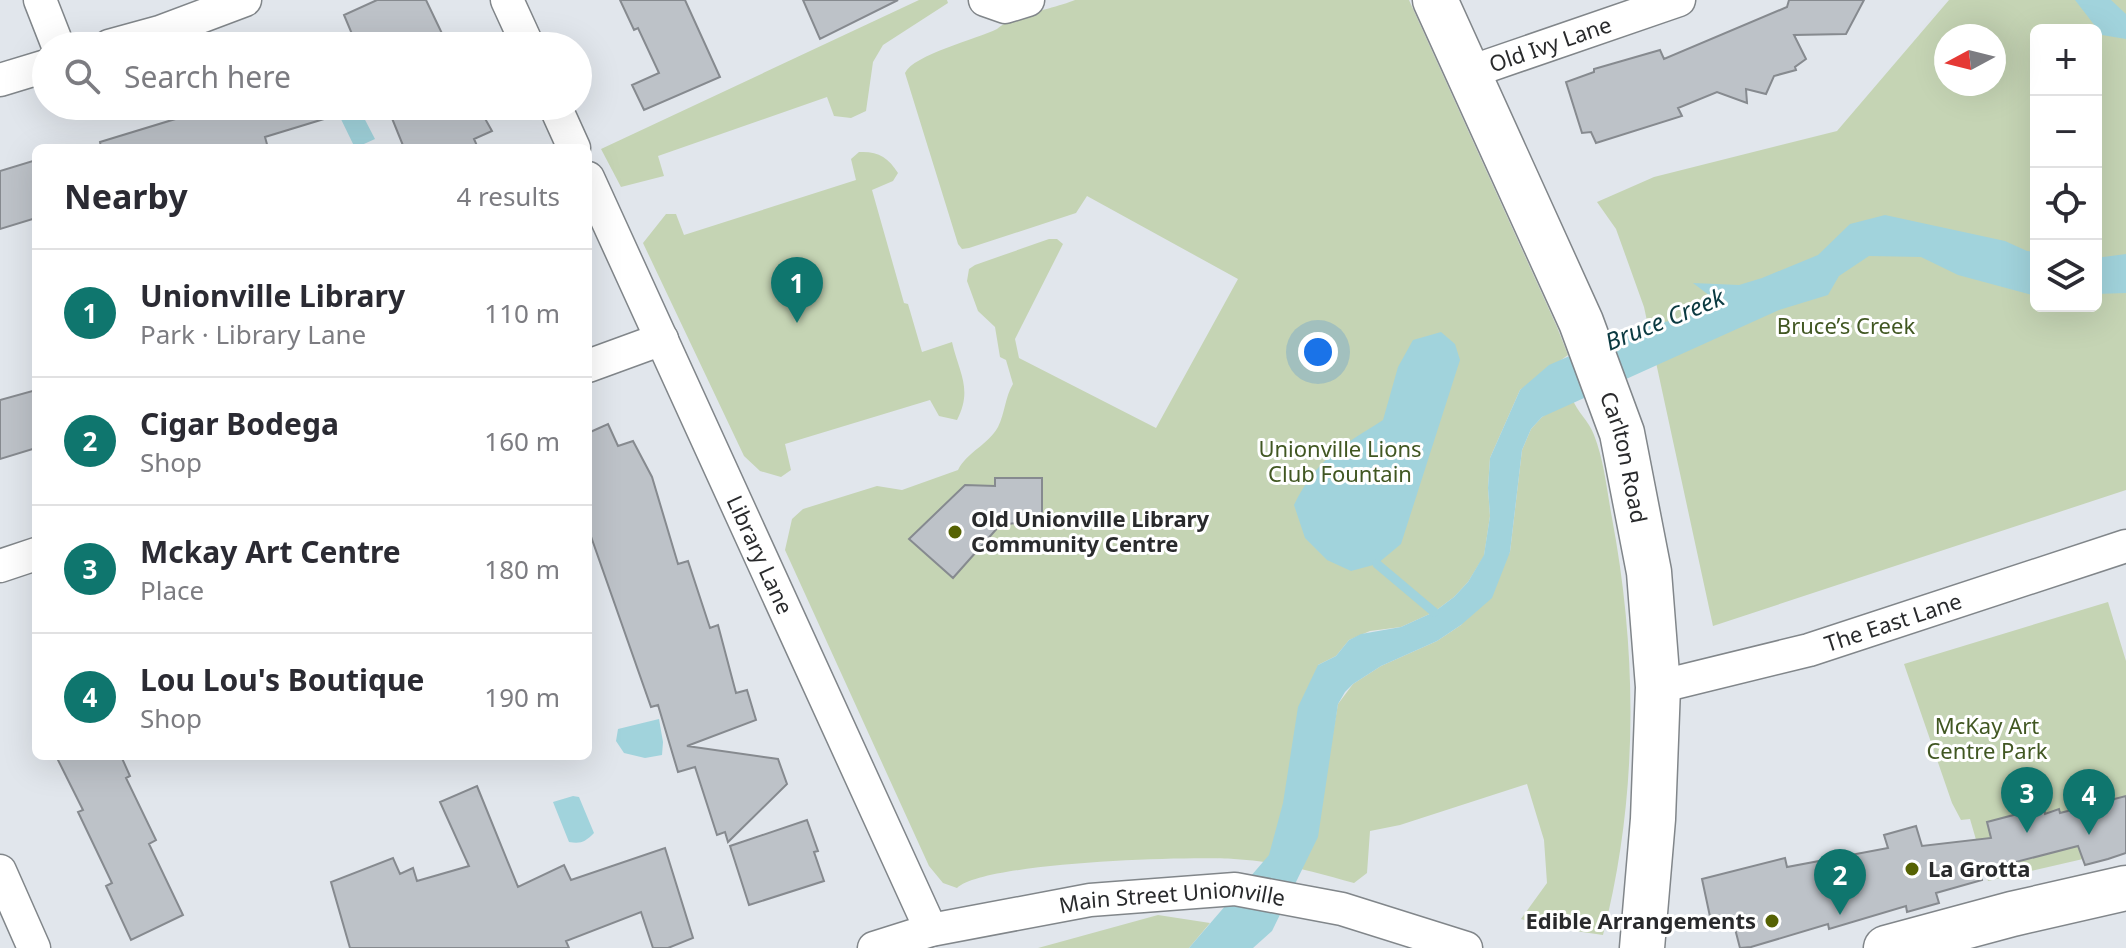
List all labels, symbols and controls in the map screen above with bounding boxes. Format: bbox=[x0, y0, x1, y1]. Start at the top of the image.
street label: Old Ivy Lane bbox=[1485, 8, 1615, 78]
north arrow bbox=[1934, 24, 2006, 96]
map controls bbox=[2030, 24, 2102, 312]
button: + bbox=[2030, 24, 2102, 96]
search box bbox=[32, 32, 592, 120]
icon: search bbox=[60, 54, 104, 98]
text: Search here bbox=[124, 56, 291, 97]
button: − bbox=[2030, 96, 2102, 168]
button: locate bbox=[2030, 168, 2102, 240]
text: Nearby bbox=[64, 173, 188, 219]
text: 4 results bbox=[456, 178, 560, 214]
button: layers bbox=[2030, 240, 2102, 312]
pin: 1 bbox=[771, 257, 823, 323]
text: Unionville Library bbox=[140, 275, 405, 316]
water label: Bruce Creek bbox=[1600, 279, 1730, 357]
text: 1 bbox=[83, 295, 97, 331]
text: 110 m bbox=[484, 295, 560, 331]
park label: Bruce’s Creek bbox=[1777, 310, 1915, 340]
text: Park · Library Lane bbox=[140, 316, 366, 352]
your location bbox=[1298, 332, 1338, 372]
street label: Carlton Road bbox=[1594, 387, 1655, 525]
text: Cigar Bodega bbox=[140, 403, 339, 444]
text: 2 bbox=[83, 423, 97, 459]
text: 160 m bbox=[484, 423, 560, 459]
park label: Unionville Lions Club Fountain bbox=[1258, 433, 1422, 488]
text: Shop bbox=[140, 444, 202, 480]
street label: Library Lane bbox=[721, 490, 801, 619]
place label: Old Unionville Library Community Centre bbox=[971, 503, 1209, 558]
marker: Old Unionville Library Community Centre bbox=[946, 523, 964, 541]
text: Mckay Art Centre bbox=[140, 531, 401, 572]
text: 3 bbox=[83, 551, 97, 587]
text: 180 m bbox=[484, 551, 560, 587]
text: Place bbox=[140, 572, 204, 608]
street label: The East Lane bbox=[1820, 585, 1965, 658]
text: Lou Lou's Boutique bbox=[140, 659, 424, 700]
text: 4 bbox=[83, 679, 97, 715]
text: 190 m bbox=[484, 679, 560, 715]
text: Shop bbox=[140, 700, 202, 736]
park label: McKay Art Centre Park bbox=[1926, 710, 2048, 765]
pin: 3 bbox=[2001, 767, 2053, 833]
pin: 4 bbox=[2063, 769, 2115, 835]
pin: 2 bbox=[1814, 849, 1866, 915]
place label: La Grotta bbox=[1928, 853, 2031, 883]
marker: La Grotta bbox=[1903, 860, 1921, 878]
street label: Main Street Unionville bbox=[1056, 873, 1288, 920]
place label: Edible Arrangements bbox=[1525, 905, 1756, 935]
marker: Edible Arrangements bbox=[1763, 912, 1781, 930]

